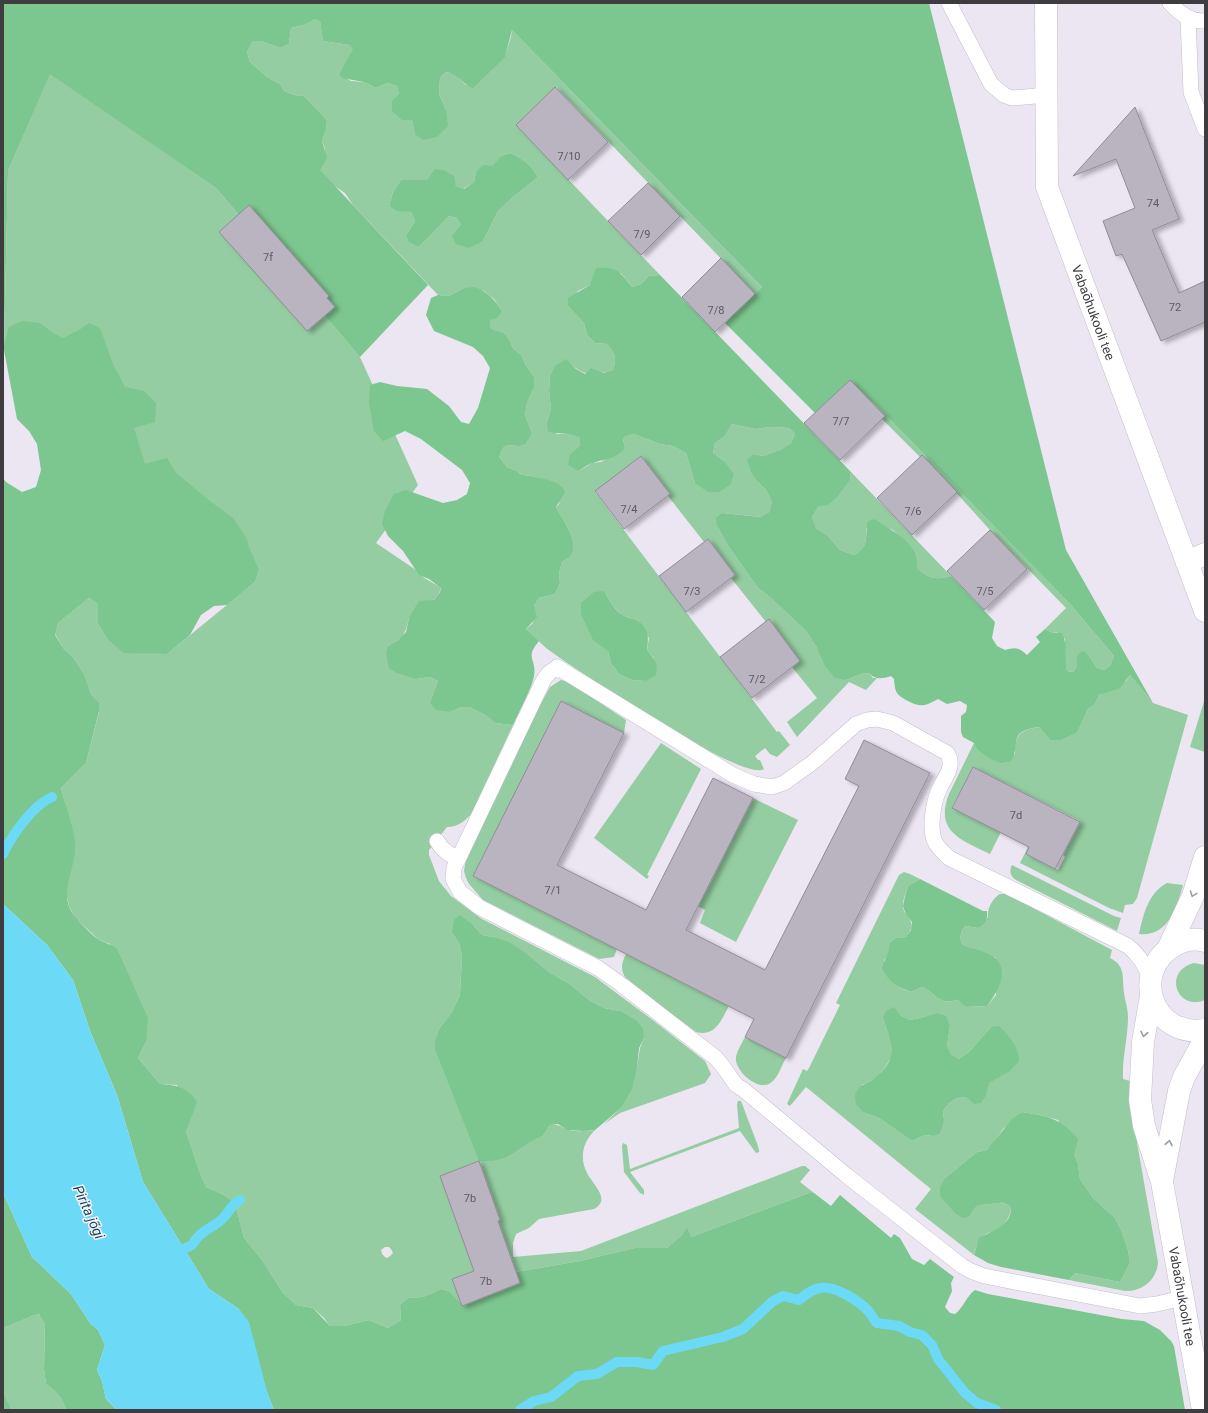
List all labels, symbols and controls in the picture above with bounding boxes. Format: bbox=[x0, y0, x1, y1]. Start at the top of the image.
house number: 7/10 bbox=[557, 150, 581, 163]
house number: 74 bbox=[1147, 197, 1159, 210]
house number: 7/9 bbox=[634, 228, 650, 241]
house number: 7f bbox=[263, 251, 273, 264]
street label: Vabaõhukooli tee bbox=[1069, 263, 1118, 362]
house number: 72 bbox=[1169, 301, 1181, 314]
house number: 7/8 bbox=[708, 304, 724, 317]
house number: 7/7 bbox=[833, 415, 849, 428]
house number: 7/4 bbox=[621, 503, 637, 516]
house number: 7/6 bbox=[905, 505, 921, 518]
house number: 7/3 bbox=[684, 585, 700, 598]
house number: 7/5 bbox=[977, 585, 993, 598]
house number: 7/2 bbox=[749, 673, 765, 686]
house number: 7d bbox=[1010, 809, 1022, 822]
house number: 7/1 bbox=[545, 884, 561, 897]
one-way arrow bbox=[1190, 891, 1198, 898]
one-way arrow bbox=[1140, 1031, 1149, 1037]
one-way arrow bbox=[1165, 1140, 1173, 1146]
water label: Pirita jõgi bbox=[70, 1183, 108, 1242]
house number: 7b bbox=[464, 1192, 476, 1205]
street label: Vabaõhukooli tee bbox=[1166, 1246, 1198, 1347]
house number: 7b bbox=[480, 1275, 492, 1288]

